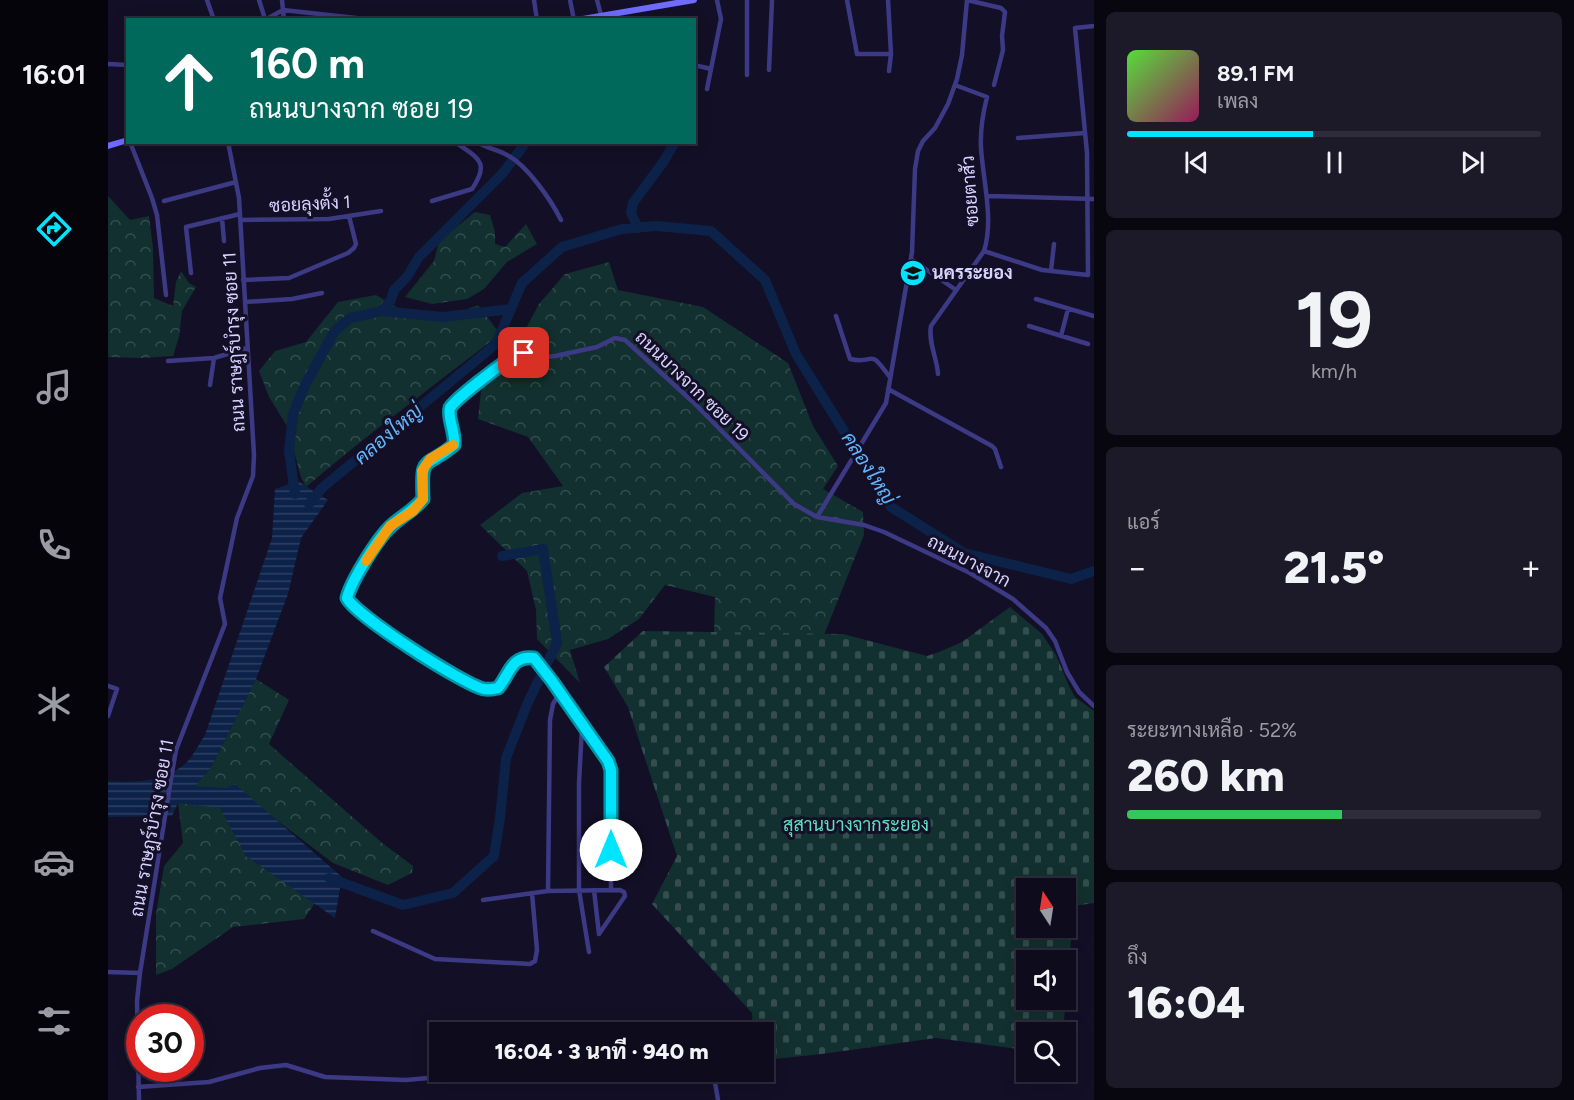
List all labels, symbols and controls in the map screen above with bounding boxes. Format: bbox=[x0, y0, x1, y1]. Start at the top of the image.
text: 160 m bbox=[249, 38, 365, 89]
icon: ahead bbox=[150, 42, 228, 120]
text: 16:01 bbox=[22, 58, 86, 91]
text: 89.1 FM bbox=[1217, 60, 1294, 87]
text: เพลง bbox=[1217, 89, 1258, 113]
text: ถนนบางจาก ซอย 19 bbox=[249, 92, 473, 125]
icon: previous bbox=[1180, 146, 1213, 179]
icon: pause bbox=[1318, 146, 1351, 179]
icon: next bbox=[1456, 146, 1489, 179]
street label: ซอยตาสัว bbox=[957, 155, 983, 227]
street label: ซอยลุงตั้ง 1 bbox=[268, 186, 351, 218]
icon: directions bbox=[33, 208, 75, 250]
street label: ถนน ราษฎร์บำรุง ซอย 11 bbox=[216, 251, 251, 433]
school or university icon: นครระยอง bbox=[898, 258, 928, 288]
place label: นครระยอง bbox=[932, 262, 1013, 284]
text: 19 bbox=[1295, 273, 1373, 367]
street label: ถนนบางจาก ซอย 19 bbox=[631, 326, 753, 446]
pin bbox=[498, 327, 549, 378]
icon: arrive bbox=[507, 336, 540, 369]
text: km/h bbox=[1311, 359, 1357, 383]
icon: music bbox=[33, 366, 75, 408]
water label: คลองใหญ่ bbox=[348, 397, 428, 469]
water label: คลองใหญ่ bbox=[837, 427, 903, 510]
text: แอร์ bbox=[1127, 510, 1160, 534]
icon: phone bbox=[33, 524, 75, 566]
street label: ถนนบางจาก bbox=[924, 530, 1014, 592]
text: 21.5° bbox=[1283, 540, 1385, 594]
text: − bbox=[1127, 548, 1148, 587]
text: + bbox=[1520, 548, 1541, 587]
icon: climate bbox=[33, 683, 75, 725]
text: ระยะทางเหลือ · 52% bbox=[1127, 718, 1297, 742]
street label: ถนน ราษฎร์บำรุง ซอย 11 bbox=[124, 737, 179, 919]
text: 260 km bbox=[1127, 748, 1285, 802]
park label: สุสานบางจากระยอง bbox=[783, 814, 929, 837]
position arrow bbox=[579, 818, 643, 882]
icon: car bbox=[33, 841, 75, 883]
north arrow bbox=[1016, 878, 1076, 938]
map controls bbox=[1016, 878, 1076, 1082]
text: ถึง bbox=[1127, 945, 1148, 969]
button: sound bbox=[1016, 950, 1076, 1010]
text: 16:04 bbox=[1127, 975, 1245, 1029]
icon: filters bbox=[33, 1000, 75, 1042]
speed limit sign: 30 bbox=[126, 1004, 204, 1082]
button: search bbox=[1016, 1022, 1076, 1082]
text: 16:04 · 3 นาที · 940 m bbox=[494, 1038, 709, 1065]

